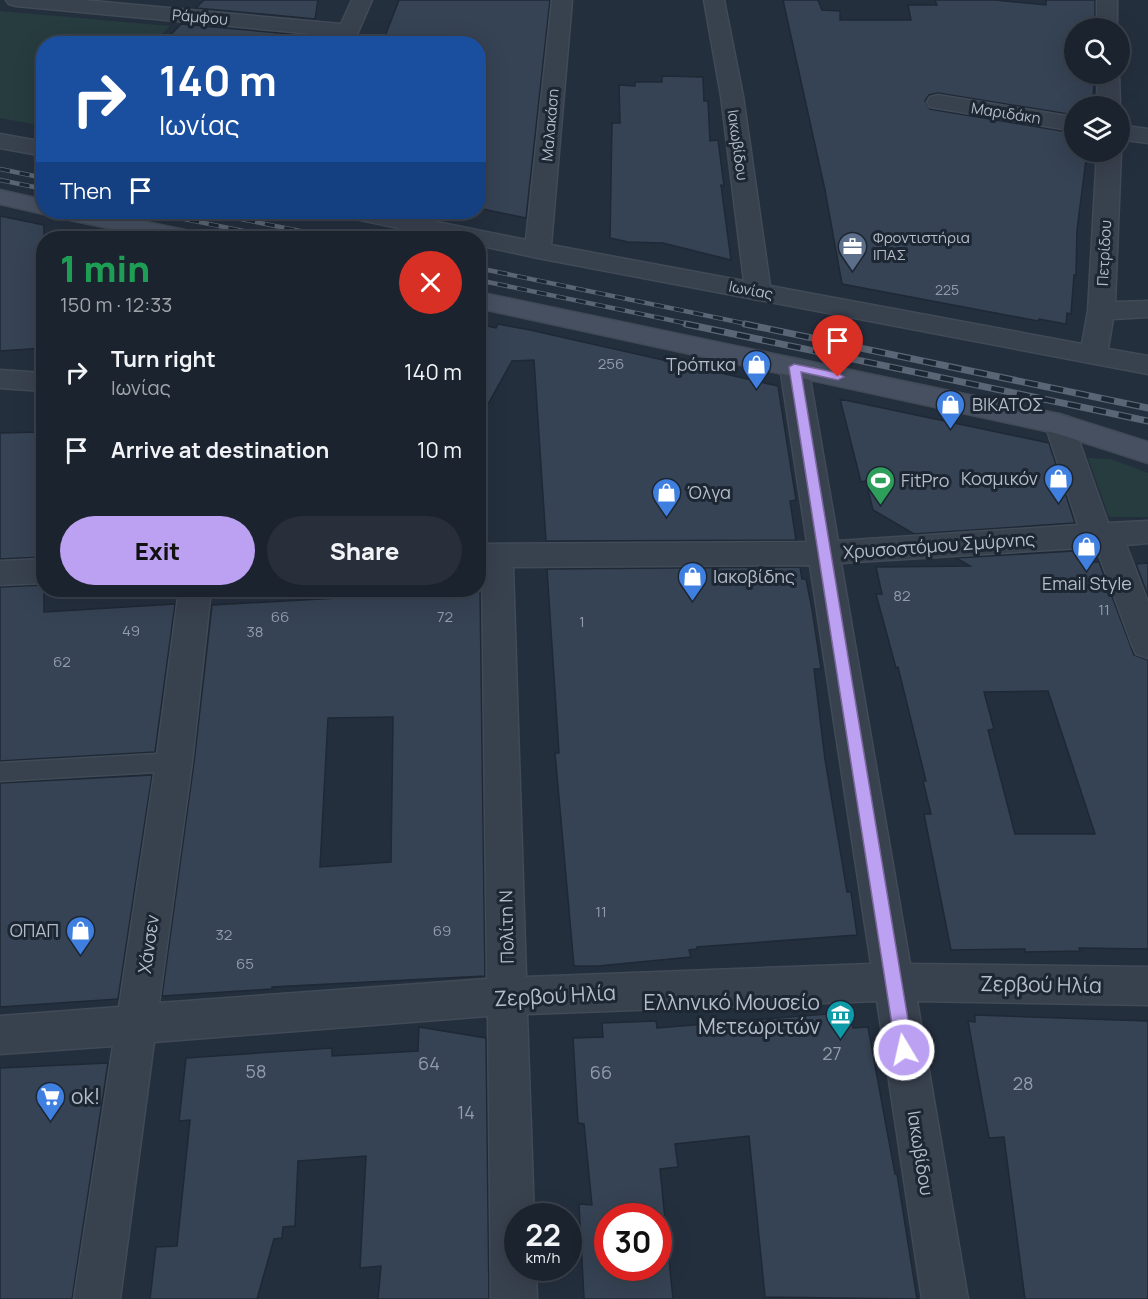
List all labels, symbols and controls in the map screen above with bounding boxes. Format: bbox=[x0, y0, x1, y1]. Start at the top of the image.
street label: Ράμφου bbox=[171, 4, 229, 30]
map controls bbox=[1064, 18, 1130, 162]
button: search bbox=[1064, 18, 1130, 84]
text: 140 m bbox=[159, 51, 277, 109]
icon: right bbox=[60, 60, 138, 138]
street label: Μαλακάση bbox=[536, 88, 564, 162]
button: layers bbox=[1064, 96, 1130, 162]
street label: Μαριδάκη bbox=[970, 97, 1042, 129]
text: Ιωνίας bbox=[159, 106, 240, 143]
street label: Ιακωβίδου bbox=[723, 108, 753, 182]
icon: arrive bbox=[124, 174, 157, 207]
text: Then bbox=[60, 176, 112, 206]
street label: Πετρίδου bbox=[1092, 220, 1116, 286]
place label: Φροντιστήρια ΙΠΑΣ bbox=[873, 227, 970, 265]
office icon: Φροντιστήρια ΙΠΑΣ bbox=[836, 230, 868, 272]
text: 1 min bbox=[60, 244, 150, 293]
button: close bbox=[399, 251, 462, 314]
street label: Ιωνίας bbox=[727, 275, 775, 305]
house number: 225 bbox=[935, 280, 959, 299]
text: 150 m · 12:33 bbox=[60, 291, 172, 318]
pin bbox=[812, 315, 863, 377]
icon: arrive bbox=[821, 324, 854, 357]
text: Turn right bbox=[111, 344, 216, 374]
shop icon: Τρόπικα bbox=[741, 348, 773, 390]
place label: Τρόπικα bbox=[666, 352, 736, 376]
house number: 256 bbox=[598, 353, 624, 374]
icon: right bbox=[60, 356, 93, 389]
text: 140 m bbox=[404, 357, 462, 387]
text: Ιωνίας bbox=[111, 374, 171, 401]
shop icon: ΒΙΚΑΤΟΣ bbox=[935, 388, 967, 430]
place label: ΒΙΚΑΤΟΣ bbox=[972, 392, 1044, 416]
icon: arrive bbox=[60, 434, 93, 467]
text: Arrive at destination bbox=[111, 435, 329, 465]
text: 10 m bbox=[417, 435, 462, 465]
shop icon: Κοσμικόν bbox=[1043, 462, 1075, 504]
sports icon: FitPro bbox=[864, 464, 896, 506]
place label: Κοσμικόν bbox=[961, 466, 1038, 490]
place label: FitPro bbox=[901, 468, 949, 492]
shop icon: Όλγα bbox=[650, 476, 682, 518]
place label: Όλγα bbox=[687, 480, 731, 504]
button: Exit bbox=[60, 516, 255, 585]
button: Share bbox=[267, 516, 462, 585]
street label: Χρυσοστόμου Σμύρνης bbox=[842, 526, 1036, 564]
shop icon: Email Style bbox=[1071, 530, 1103, 572]
shop icon: Ιακοβίδης bbox=[676, 560, 708, 602]
place label: Ιακοβίδης bbox=[713, 564, 795, 588]
place label: Email Style bbox=[1042, 571, 1132, 595]
house number: 82 bbox=[893, 585, 911, 606]
house number: 11 bbox=[1098, 599, 1110, 620]
house number: 66 bbox=[271, 606, 289, 627]
house number: 72 bbox=[437, 606, 453, 627]
house number: 1 bbox=[579, 611, 585, 632]
house number: 49 bbox=[122, 620, 140, 641]
house number: 38 bbox=[246, 621, 264, 642]
house number: 62 bbox=[53, 651, 71, 672]
street label: Πολίτη Ν bbox=[493, 890, 519, 964]
house number: 11 bbox=[595, 901, 607, 922]
street label: Χάνσεν bbox=[132, 913, 164, 975]
shop icon: ΟΠΑΠ bbox=[64, 914, 96, 956]
place label: ΟΠΑΠ bbox=[10, 918, 59, 942]
house number: 69 bbox=[433, 920, 451, 941]
house number: 32 bbox=[216, 924, 232, 945]
house number: 65 bbox=[236, 953, 254, 974]
street label: Ζερβού Ηλία bbox=[980, 969, 1102, 999]
street label: Ζερβού Ηλία bbox=[493, 978, 617, 1012]
place label: Ελληνικό Μουσείο Μετεωριτών bbox=[644, 988, 820, 1040]
museum icon: Ελληνικό Μουσείο Μετεωριτών bbox=[825, 998, 857, 1040]
position arrow bbox=[872, 1018, 936, 1082]
house number: 27 bbox=[822, 1041, 842, 1065]
house number: 64 bbox=[418, 1051, 440, 1075]
house number: 58 bbox=[246, 1059, 266, 1083]
house number: 66 bbox=[590, 1060, 612, 1084]
house number: 28 bbox=[1013, 1071, 1033, 1095]
supermarket icon: ok! bbox=[34, 1080, 66, 1122]
place label: ok! bbox=[71, 1082, 100, 1110]
house number: 14 bbox=[457, 1100, 475, 1124]
street label: Ιακωβίδου bbox=[902, 1109, 940, 1197]
speed limit sign: 30 bbox=[594, 1203, 672, 1281]
text: 22 bbox=[525, 1214, 561, 1255]
text: km/h bbox=[526, 1247, 560, 1268]

